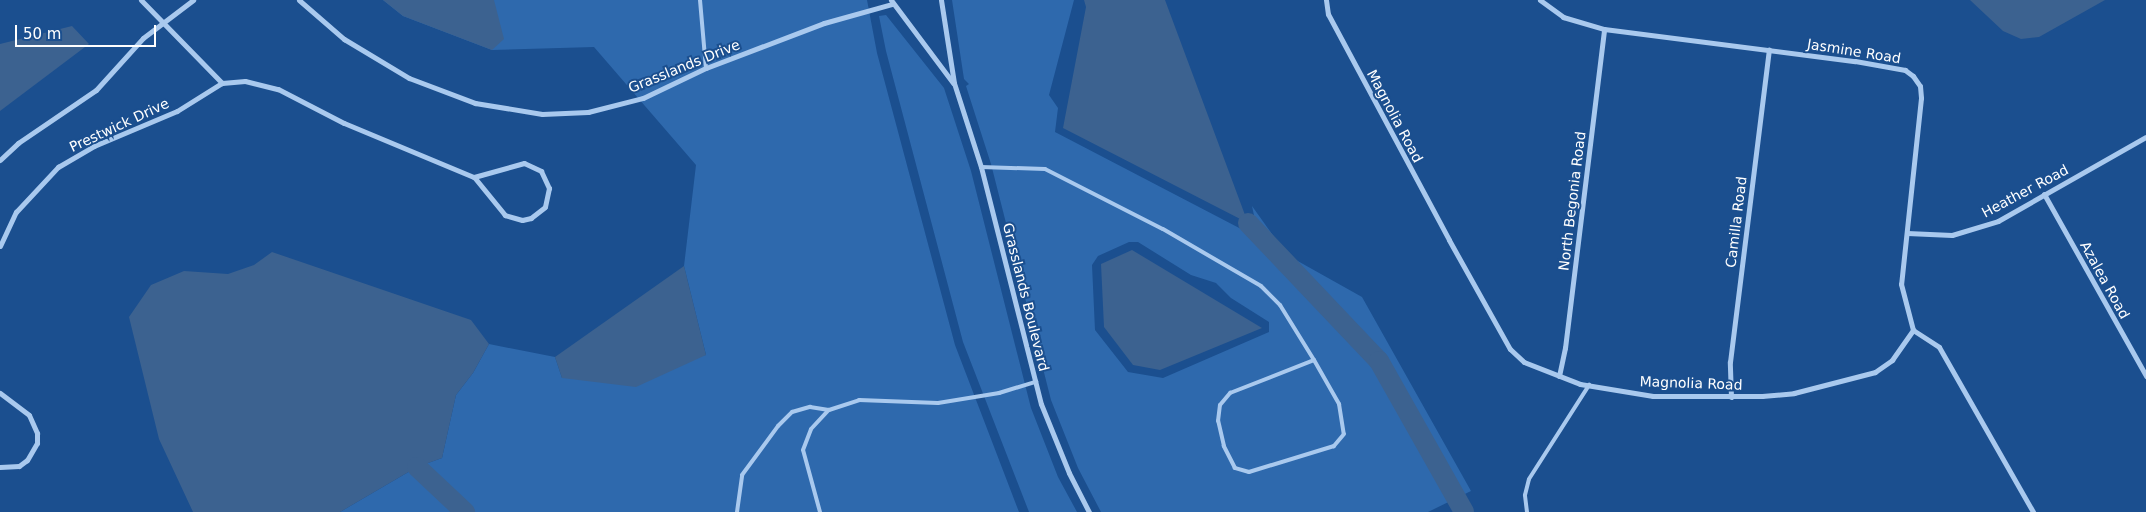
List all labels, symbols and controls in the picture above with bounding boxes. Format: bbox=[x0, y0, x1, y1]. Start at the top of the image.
scale bar bbox=[18, 15, 159, 47]
text: 50 m bbox=[23, 25, 61, 43]
street label: Jasmine Road bbox=[1806, 35, 1902, 67]
street label: Grasslands Drive bbox=[626, 36, 742, 96]
street label: Magnolia Road bbox=[1363, 67, 1427, 165]
street label: Prestwick Drive bbox=[67, 95, 171, 155]
street label: North Begonia Road bbox=[1555, 130, 1589, 272]
street label: Heather Road bbox=[1979, 161, 2071, 221]
street label: Camilla Road bbox=[1722, 175, 1750, 269]
street label: Grasslands Boulevard bbox=[999, 221, 1053, 373]
street label: Azalea Road bbox=[2077, 238, 2133, 322]
street label: Magnolia Road bbox=[1639, 373, 1743, 393]

